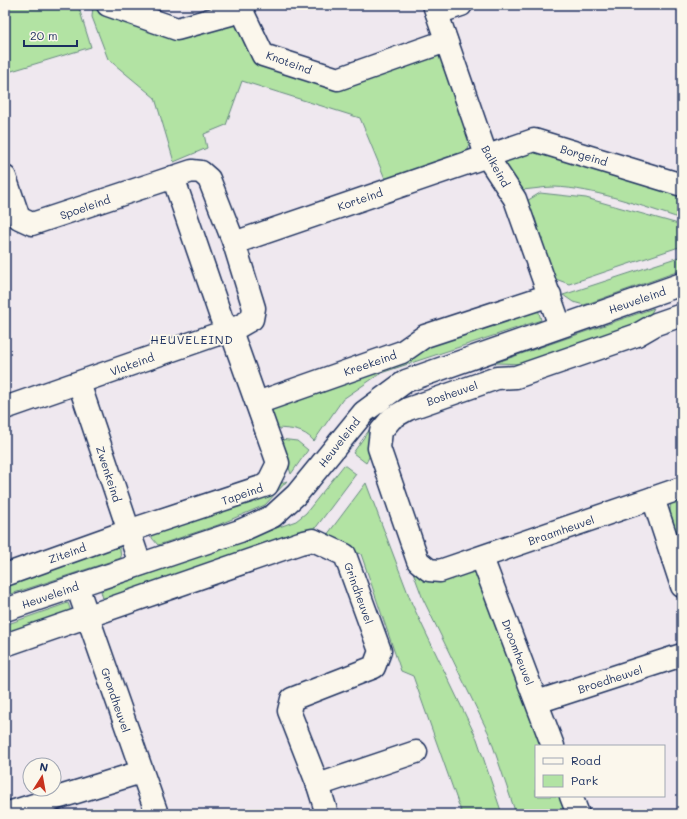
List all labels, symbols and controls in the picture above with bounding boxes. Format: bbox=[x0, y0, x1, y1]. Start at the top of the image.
scale bar bbox=[24, 22, 77, 48]
text: 20 m bbox=[30, 27, 58, 43]
street label: Knoteind bbox=[264, 47, 314, 77]
street label: Borgeind bbox=[559, 141, 609, 169]
street label: Balkeind bbox=[478, 142, 514, 190]
street label: Korteind bbox=[335, 184, 385, 214]
street label: Spoeleind bbox=[58, 191, 112, 223]
street label: Heuveleind bbox=[607, 283, 667, 317]
district label: HEUVELEIND bbox=[150, 331, 234, 347]
street label: Kreekeind bbox=[342, 347, 398, 379]
street label: Vlakeind bbox=[108, 349, 156, 379]
street label: Bosheuvel bbox=[424, 377, 480, 409]
street label: Heuveleind bbox=[315, 414, 363, 470]
street label: Zwenkeind bbox=[93, 444, 125, 504]
street label: Tapeind bbox=[219, 480, 265, 508]
street label: Braamheuvel bbox=[526, 512, 596, 548]
street label: Ziteind bbox=[46, 539, 88, 567]
street label: Grindheuvel bbox=[341, 560, 377, 626]
street label: Heuveleind bbox=[20, 578, 80, 612]
street label: Droomheuvel bbox=[499, 617, 537, 687]
street label: Broedheuvel bbox=[576, 662, 644, 696]
street label: Grondheuvel bbox=[98, 666, 134, 734]
legend bbox=[535, 745, 665, 797]
text: Road bbox=[571, 752, 601, 768]
north arrow bbox=[22, 757, 62, 797]
text: N bbox=[38, 759, 50, 775]
text: Park bbox=[571, 772, 598, 788]

